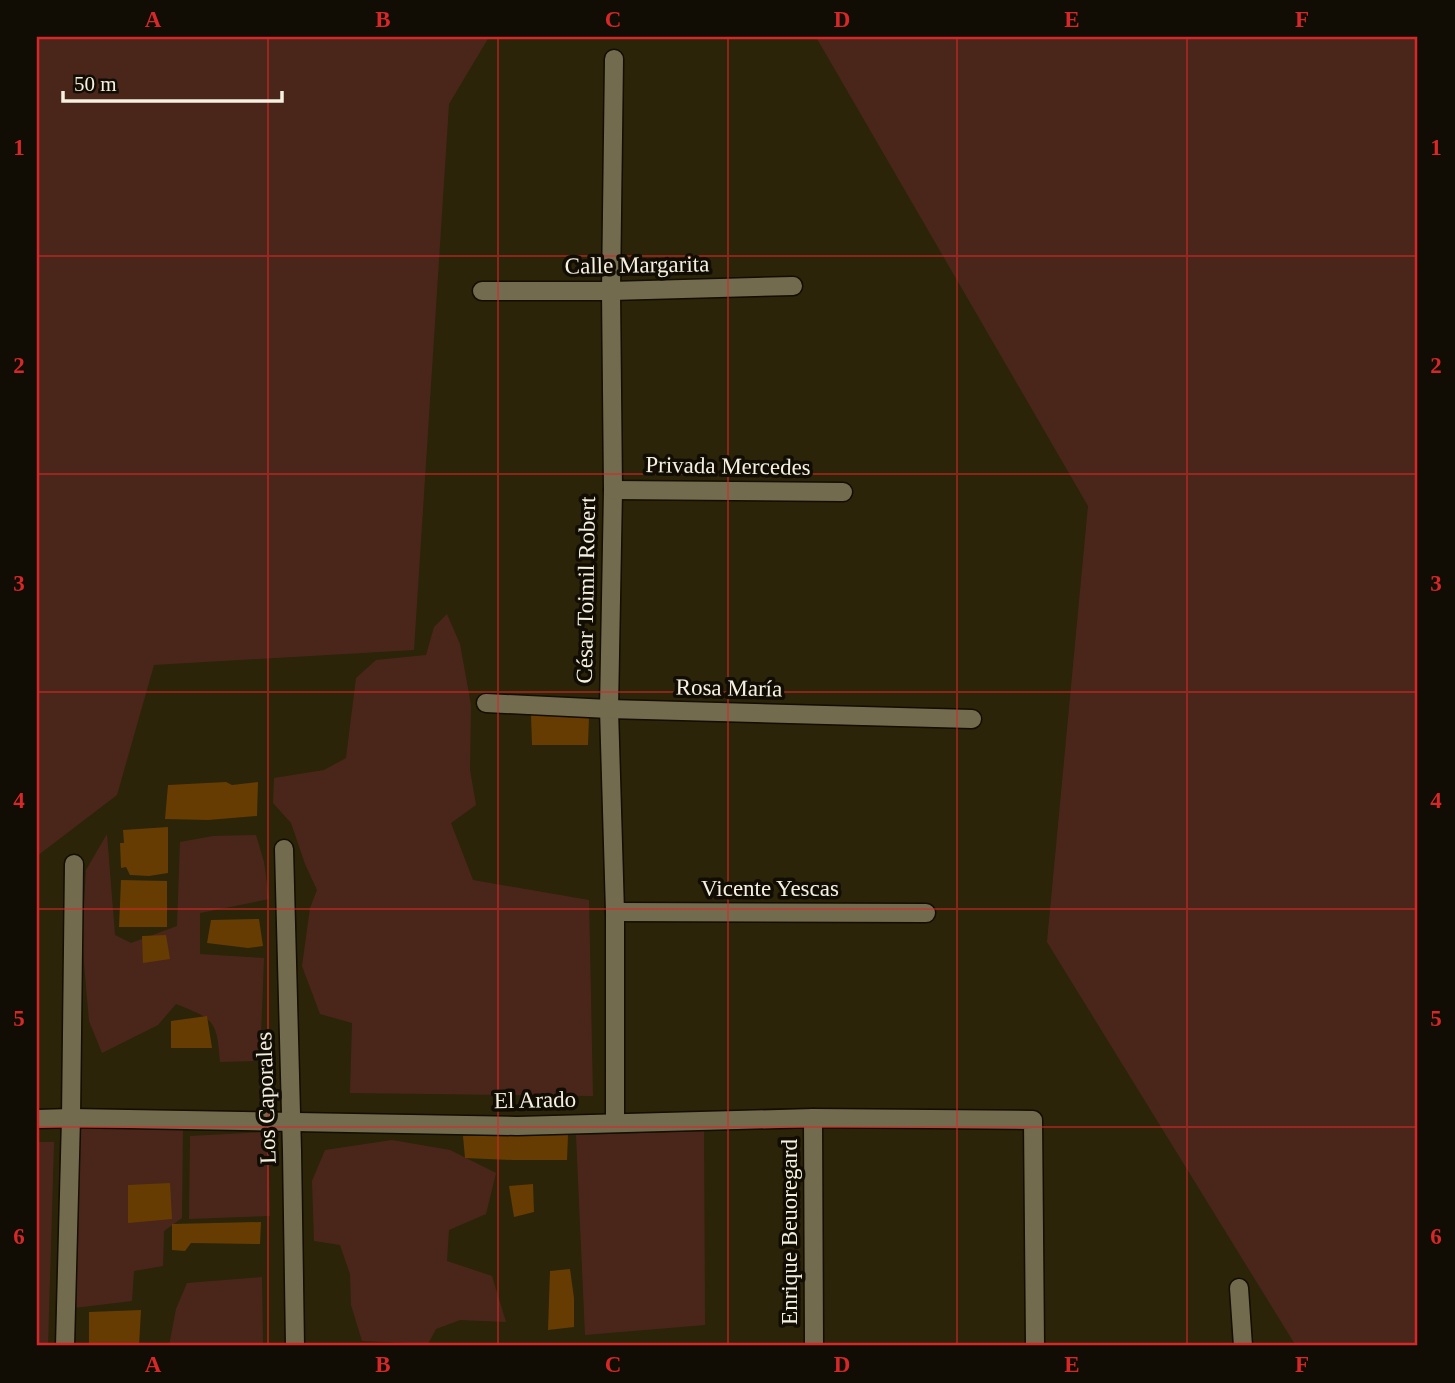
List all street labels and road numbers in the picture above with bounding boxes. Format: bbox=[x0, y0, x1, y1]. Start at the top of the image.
street label: Calle Margarita bbox=[565, 251, 709, 279]
street label: Privada Mercedes bbox=[645, 452, 811, 480]
street label: César Toimil Robert bbox=[572, 496, 600, 684]
street label: Rosa María bbox=[675, 675, 783, 701]
street label: Vicente Yescas bbox=[701, 876, 839, 901]
street label: Los Caporales bbox=[251, 1031, 281, 1165]
street label: El Arado bbox=[494, 1087, 576, 1113]
street label: Enrique Beuoregard bbox=[777, 1139, 802, 1325]

